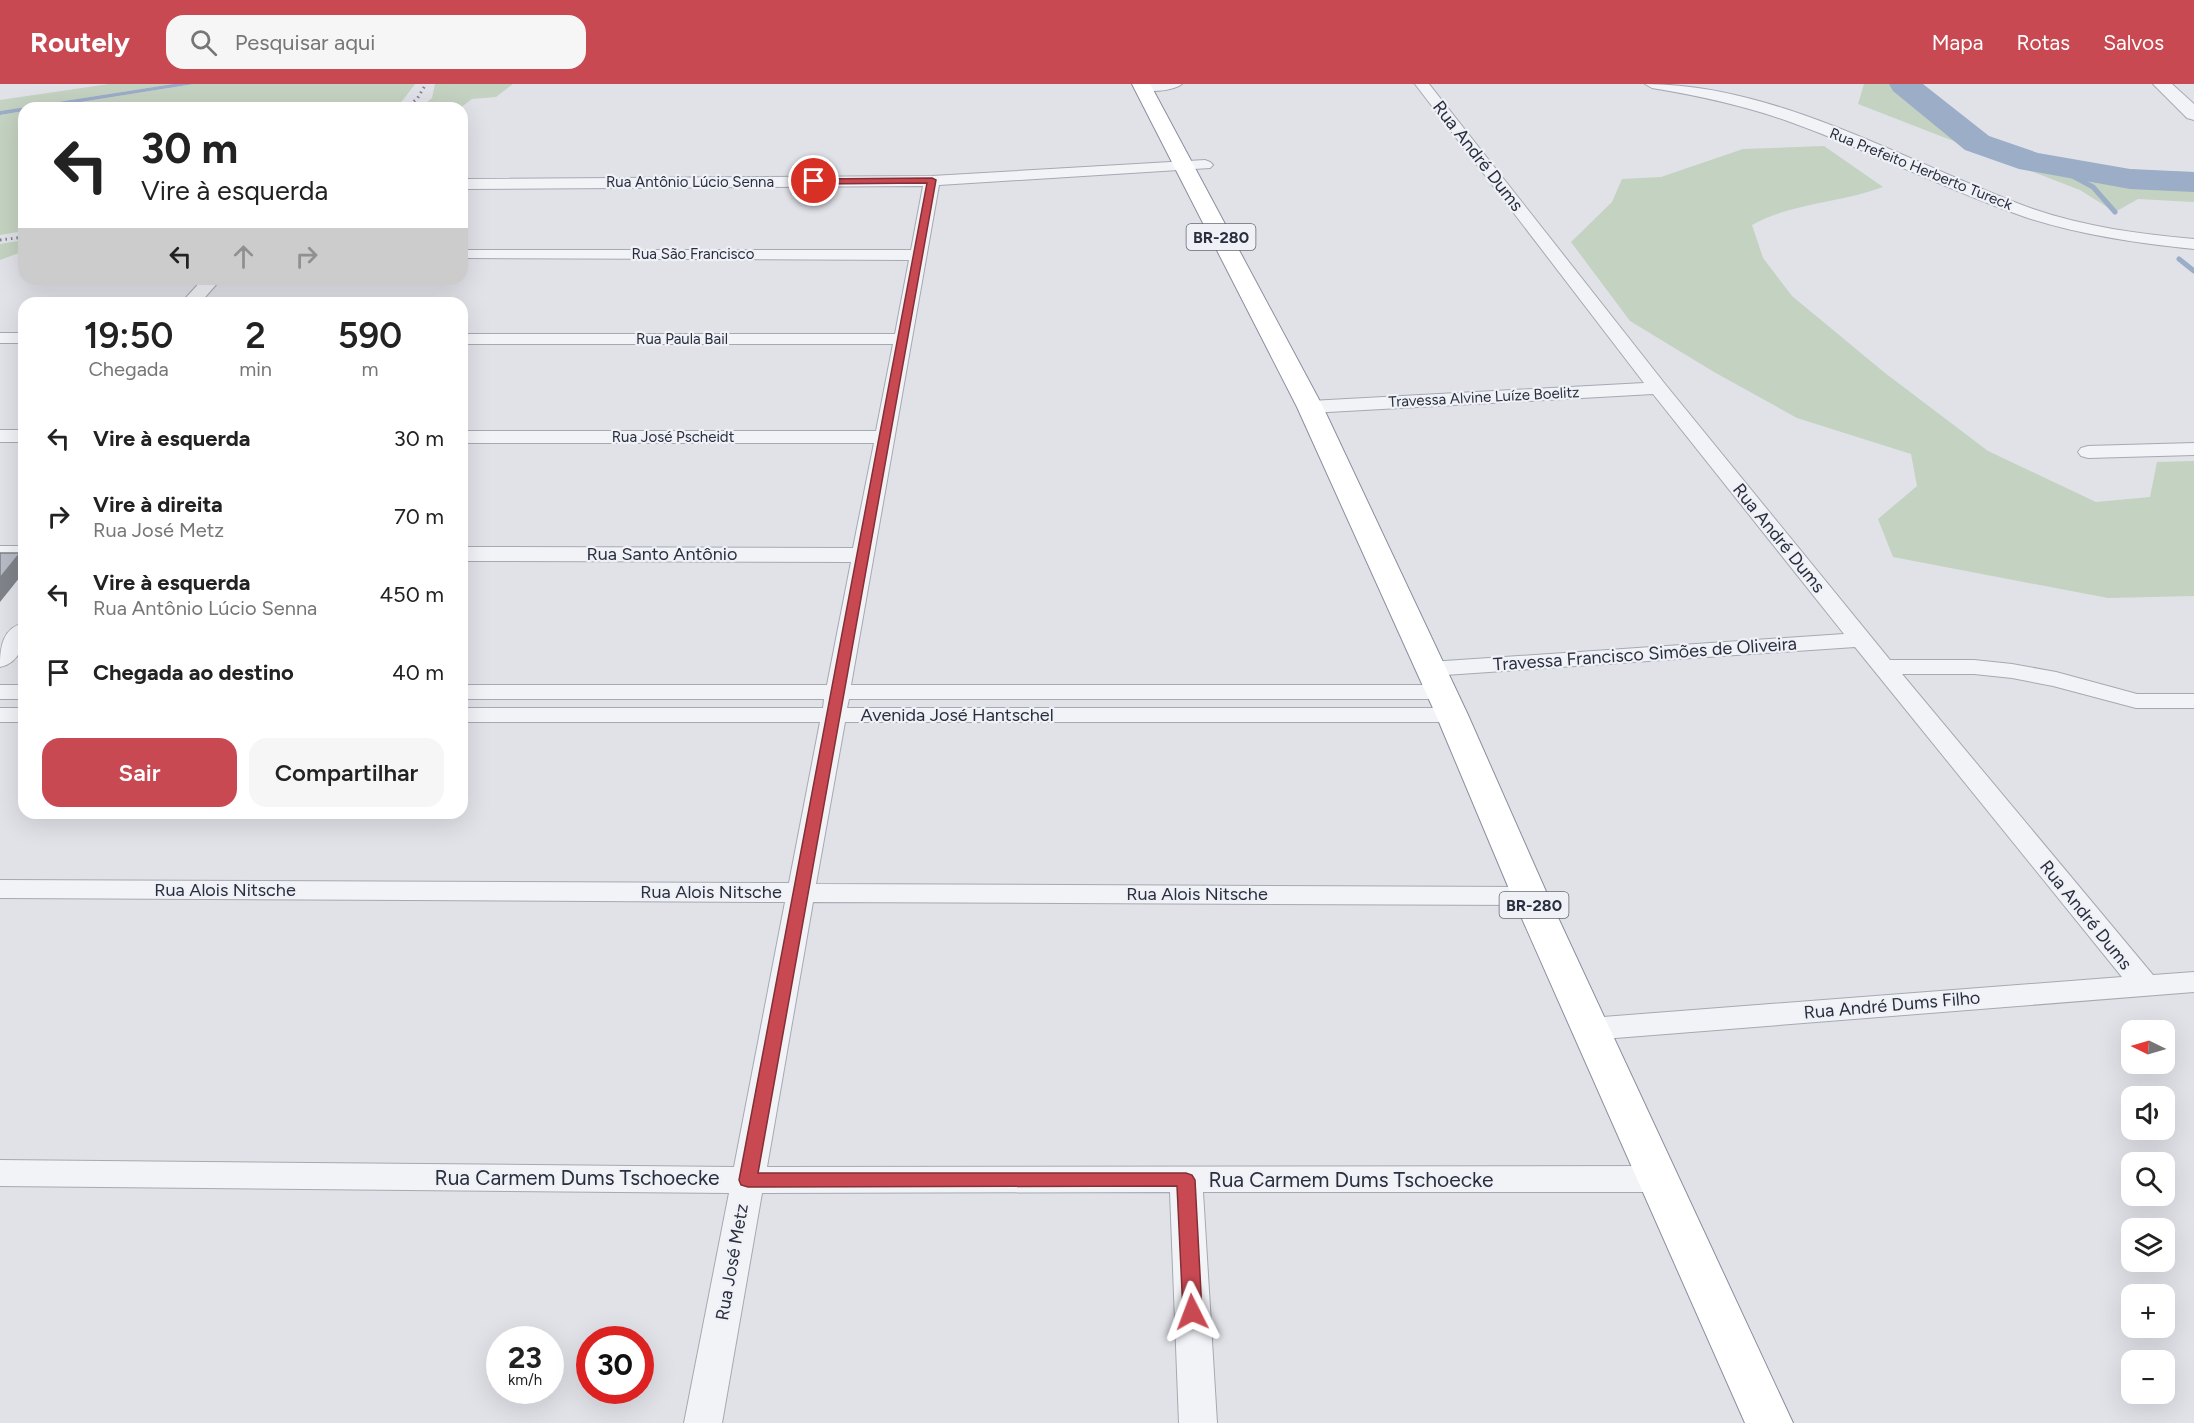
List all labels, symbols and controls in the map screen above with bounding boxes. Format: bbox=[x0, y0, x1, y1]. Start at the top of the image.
search box bbox=[166, 15, 586, 69]
text: Routely bbox=[30, 25, 130, 59]
icon: search bbox=[187, 26, 220, 59]
text: Pesquisar aqui bbox=[235, 29, 375, 56]
text: Mapa bbox=[1932, 30, 1983, 55]
text: Rotas bbox=[2016, 30, 2070, 55]
text: Salvos bbox=[2103, 30, 2164, 55]
street label: Rua André Dums bbox=[1428, 96, 1528, 216]
text: 30 m bbox=[141, 123, 238, 174]
street label: Rua Prefeito Herberto Tureck bbox=[1827, 124, 2016, 214]
icon: left bbox=[42, 126, 120, 204]
pin bbox=[788, 155, 839, 206]
icon: arrive bbox=[797, 164, 830, 197]
street label: Rua Antônio Lúcio Senna bbox=[606, 173, 774, 191]
text: Vire à esquerda bbox=[141, 174, 328, 207]
road number: BR-280 bbox=[1186, 224, 1256, 250]
icon: left bbox=[164, 240, 197, 273]
icon: ahead bbox=[227, 240, 260, 273]
icon: right bbox=[290, 240, 323, 273]
street label: Rua São Francisco bbox=[632, 245, 755, 263]
text: 19:50 bbox=[84, 314, 174, 357]
text: 2 bbox=[245, 314, 266, 357]
text: 590 bbox=[338, 314, 402, 357]
street label: Rua Paula Bail bbox=[636, 330, 728, 348]
text: Chegada bbox=[88, 357, 169, 381]
text: min bbox=[239, 357, 272, 381]
text: m bbox=[361, 357, 379, 381]
street label: Travessa Alvine Luíze Boelitz bbox=[1388, 383, 1580, 411]
icon: left bbox=[42, 422, 75, 455]
text: Vire à esquerda bbox=[93, 425, 251, 452]
text: 30 m bbox=[394, 425, 444, 452]
street label: Rua José Pscheidt bbox=[612, 428, 735, 446]
street label: Rua André Dums bbox=[1728, 479, 1830, 597]
text: Vire à direita bbox=[93, 491, 223, 518]
icon: right bbox=[42, 500, 75, 533]
text: 70 m bbox=[394, 503, 444, 530]
text: Rua José Metz bbox=[93, 518, 224, 542]
street label: Rua Santo Antônio bbox=[587, 543, 737, 565]
text: Vire à esquerda bbox=[93, 569, 251, 596]
icon: left bbox=[42, 578, 75, 611]
text: 450 m bbox=[379, 581, 444, 608]
text: Rua Antônio Lúcio Senna bbox=[93, 596, 317, 620]
street label: Travessa Francisco Simões de Oliveira bbox=[1492, 632, 1798, 676]
icon: arrive bbox=[42, 656, 75, 689]
text: Chegada ao destino bbox=[93, 659, 294, 686]
text: 40 m bbox=[392, 659, 444, 686]
street label: Avenida José Hantschel bbox=[860, 704, 1054, 726]
button: Sair bbox=[42, 738, 237, 807]
button: Compartilhar bbox=[249, 738, 444, 807]
street label: Rua André Dums bbox=[2035, 856, 2137, 974]
street label: Rua Alois Nitsche bbox=[154, 879, 296, 901]
street label: Rua Alois Nitsche bbox=[640, 881, 782, 903]
street label: Rua Alois Nitsche bbox=[1126, 883, 1268, 905]
road number: BR-280 bbox=[1500, 892, 1568, 918]
street label: Rua André Dums Filho bbox=[1803, 986, 1981, 1024]
north arrow bbox=[2121, 1020, 2175, 1074]
map controls bbox=[2121, 1020, 2175, 1404]
button: sound bbox=[2121, 1086, 2175, 1140]
button: search bbox=[2121, 1152, 2175, 1206]
street label: Rua Carmem Dums Tschoecke bbox=[434, 1165, 720, 1190]
street label: Rua Carmem Dums Tschoecke bbox=[1208, 1167, 1494, 1192]
street label: Rua José Metz bbox=[711, 1202, 753, 1322]
button: layers bbox=[2121, 1218, 2175, 1272]
position arrow bbox=[1160, 1280, 1224, 1344]
button: + bbox=[2121, 1284, 2175, 1338]
speed limit sign: 30 bbox=[576, 1326, 654, 1404]
text: 23 bbox=[508, 1339, 542, 1376]
button: − bbox=[2121, 1350, 2175, 1404]
text: km/h bbox=[508, 1371, 542, 1389]

